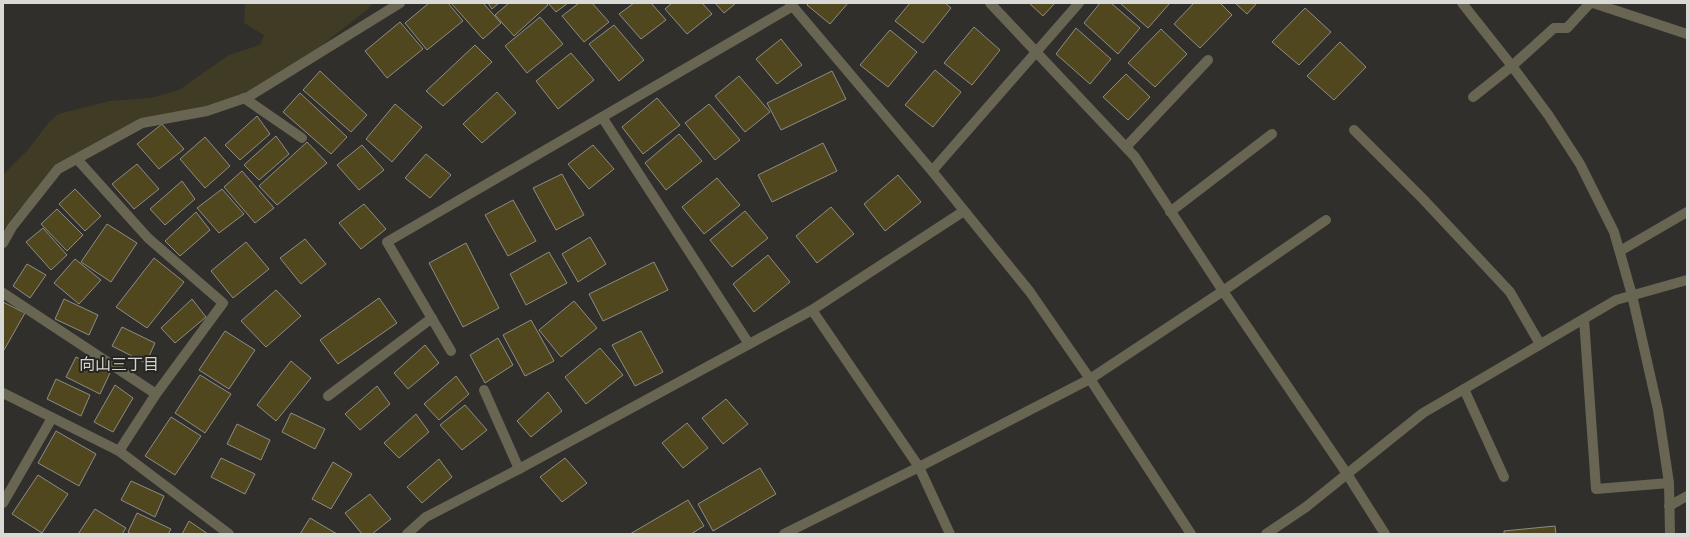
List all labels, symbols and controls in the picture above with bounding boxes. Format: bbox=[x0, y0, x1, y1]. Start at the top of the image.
district label: 向山三丁目 bbox=[79, 354, 159, 374]

